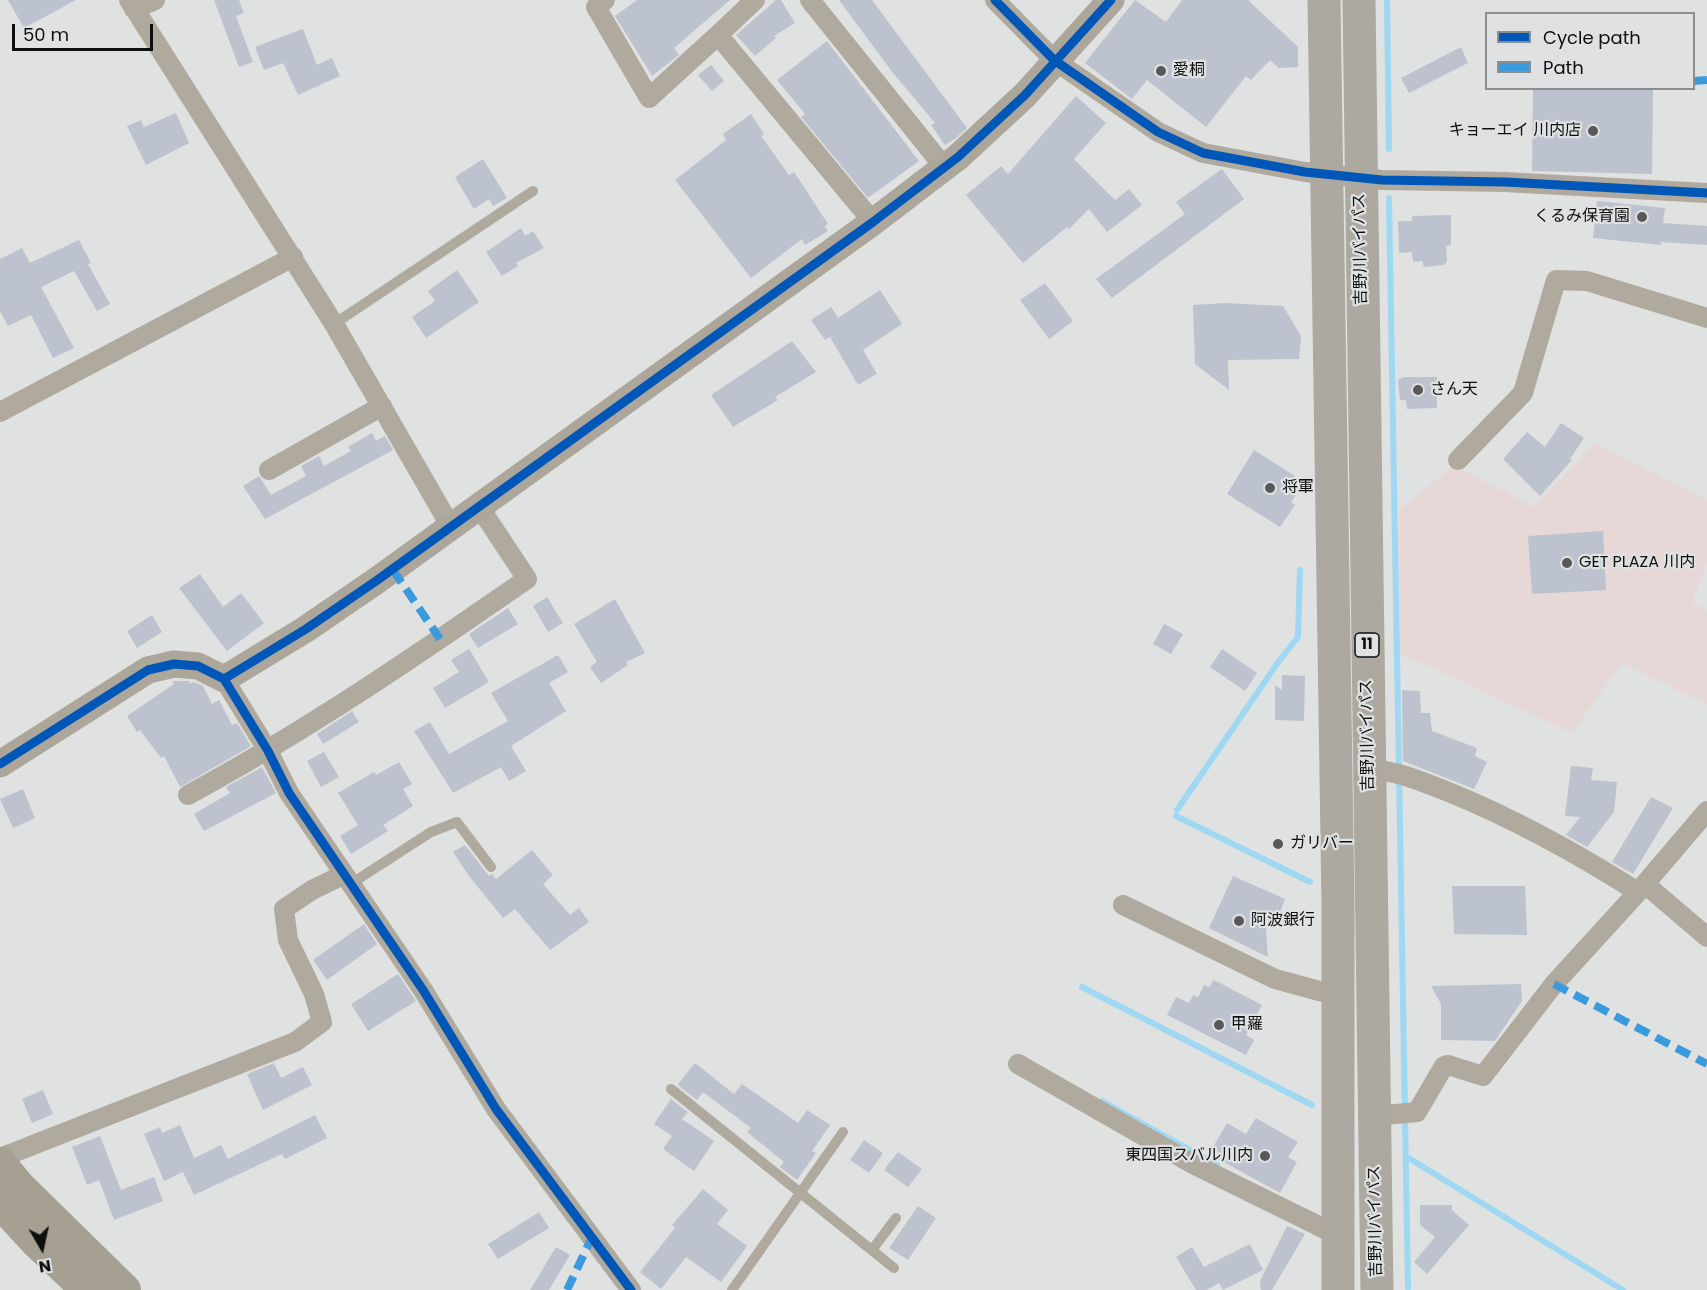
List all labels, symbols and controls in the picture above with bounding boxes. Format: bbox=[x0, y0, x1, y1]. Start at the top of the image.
scale bar bbox=[15, 12, 156, 50]
legend bbox=[1485, 12, 1695, 90]
text: 50 m bbox=[23, 22, 69, 47]
text: Cycle path bbox=[1543, 25, 1641, 50]
text: Path bbox=[1543, 55, 1584, 80]
place label: 愛桐 bbox=[1173, 61, 1205, 81]
marker: 愛桐 bbox=[1154, 64, 1168, 78]
place label: キョーエイ 川内店 bbox=[1449, 121, 1581, 141]
marker: キョーエイ 川内店 bbox=[1586, 124, 1600, 138]
street label: 吉野川バイパス bbox=[1350, 193, 1372, 305]
place label: くるみ保育園 bbox=[1534, 207, 1630, 227]
marker: くるみ保育園 bbox=[1635, 210, 1649, 224]
place label: さん天 bbox=[1430, 380, 1478, 400]
marker: さん天 bbox=[1411, 383, 1425, 397]
place label: 将軍 bbox=[1282, 478, 1314, 498]
marker: 将軍 bbox=[1263, 481, 1277, 495]
place label: GET PLAZA 川内 bbox=[1579, 553, 1695, 573]
marker: GET PLAZA 川内 bbox=[1560, 556, 1574, 570]
road number: 11 bbox=[1355, 633, 1379, 657]
street label: 吉野川バイパス bbox=[1357, 679, 1379, 791]
place label: ガリバー bbox=[1290, 834, 1354, 854]
marker: ガリバー bbox=[1271, 837, 1285, 851]
place label: 阿波銀行 bbox=[1251, 911, 1315, 931]
marker: 阿波銀行 bbox=[1232, 914, 1246, 928]
place label: 甲羅 bbox=[1231, 1015, 1263, 1035]
marker: 甲羅 bbox=[1212, 1018, 1226, 1032]
place label: 東四国スバル川内 bbox=[1125, 1146, 1253, 1166]
marker: 東四国スバル川内 bbox=[1258, 1149, 1272, 1163]
street label: 吉野川バイパス bbox=[1365, 1165, 1387, 1277]
north arrow bbox=[12, 1218, 72, 1278]
text: N bbox=[37, 1254, 53, 1279]

